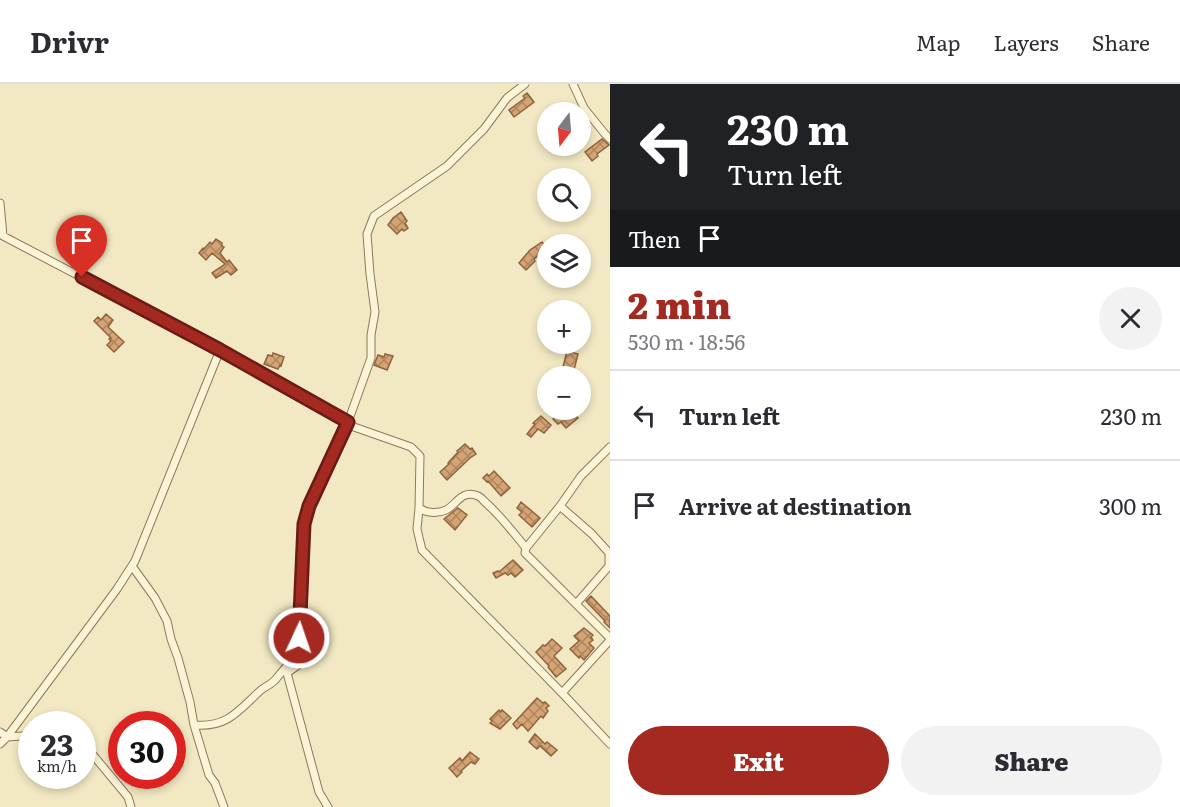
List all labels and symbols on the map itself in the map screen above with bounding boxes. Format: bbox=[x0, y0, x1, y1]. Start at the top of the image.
north arrow bbox=[537, 102, 591, 156]
pin bbox=[56, 215, 107, 277]
position arrow bbox=[267, 606, 331, 670]
speed limit sign: 30 bbox=[108, 711, 186, 789]

